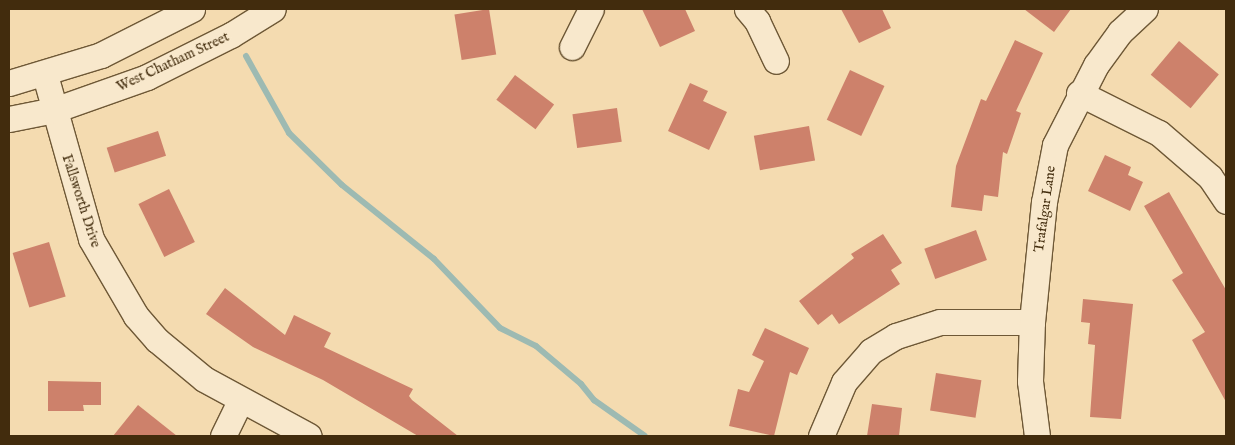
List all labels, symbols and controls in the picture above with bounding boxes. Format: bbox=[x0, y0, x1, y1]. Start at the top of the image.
street label: West Chatham Street bbox=[114, 29, 232, 95]
street label: Fallsworth Drive bbox=[58, 152, 104, 250]
street label: Trafalgar Lane bbox=[1031, 165, 1059, 253]

